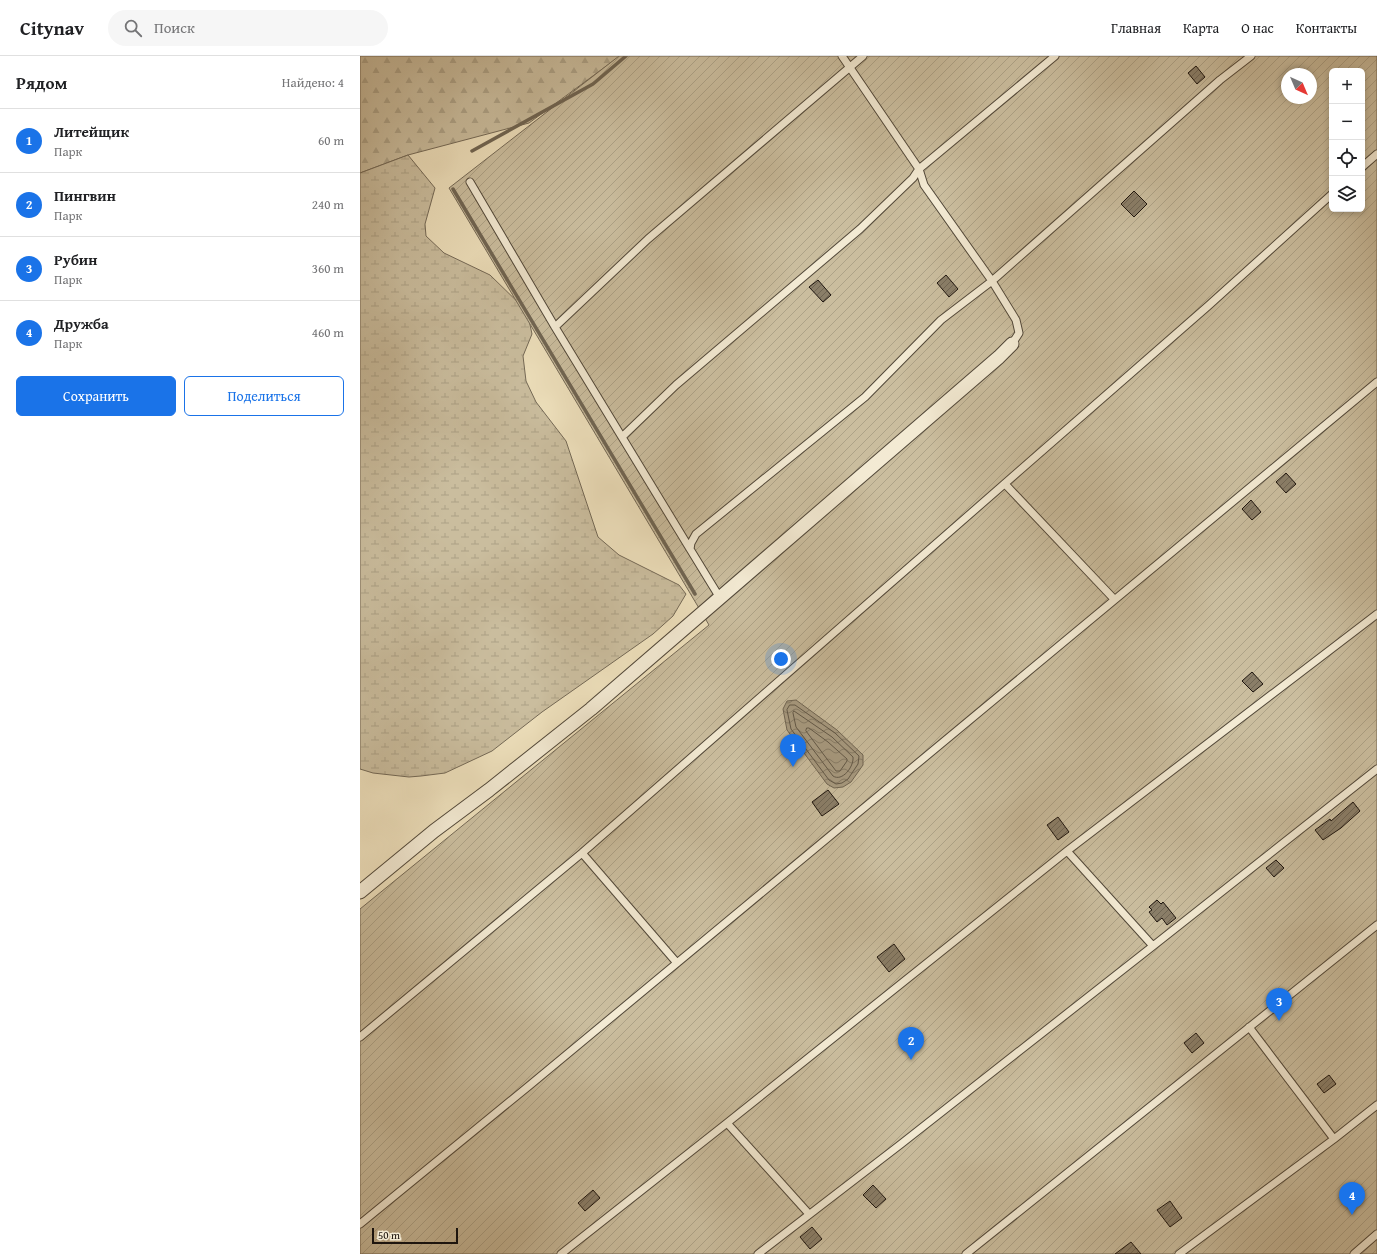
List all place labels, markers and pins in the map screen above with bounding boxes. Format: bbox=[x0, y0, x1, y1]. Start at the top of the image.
pin: 1 bbox=[780, 734, 806, 767]
pin: 3 bbox=[1266, 988, 1292, 1021]
pin: 2 bbox=[898, 1027, 924, 1060]
pin: 4 bbox=[1339, 1182, 1365, 1215]

